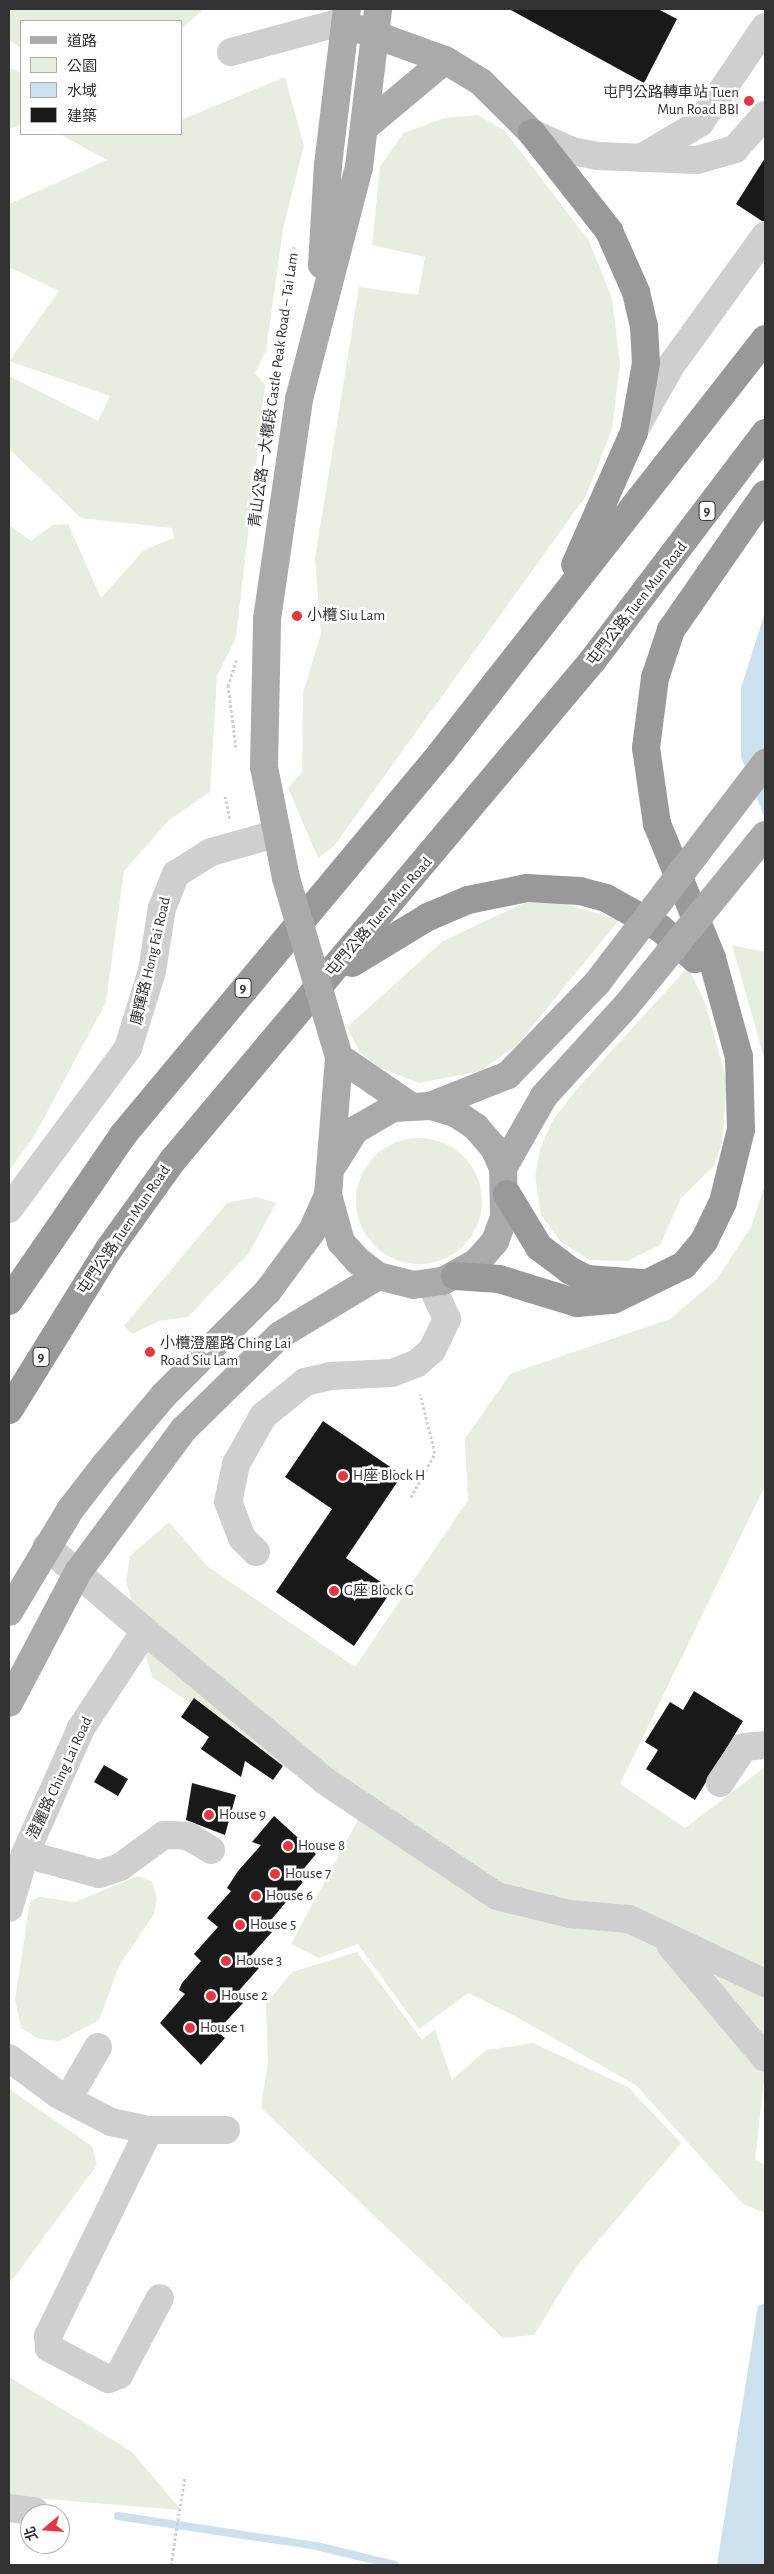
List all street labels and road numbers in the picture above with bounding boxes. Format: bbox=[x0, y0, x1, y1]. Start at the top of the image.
street label: 青山公路－大欖段 Castle Peak Road – Tai Lam bbox=[246, 251, 302, 529]
road number: 9 bbox=[698, 500, 716, 522]
street label: 屯門公路 Tuen Mun Road bbox=[583, 538, 691, 670]
street label: 屯門公路 Tuen Mun Road bbox=[322, 854, 436, 980]
street label: 康輝路 Hong Fai Road bbox=[127, 895, 175, 1027]
road number: 9 bbox=[234, 976, 252, 1000]
street label: 屯門公路 Tuen Mun Road bbox=[74, 1162, 174, 1298]
road number: 9 bbox=[32, 1345, 50, 1368]
street label: 澄麗路 Ching Lai Road bbox=[24, 1714, 96, 1842]

